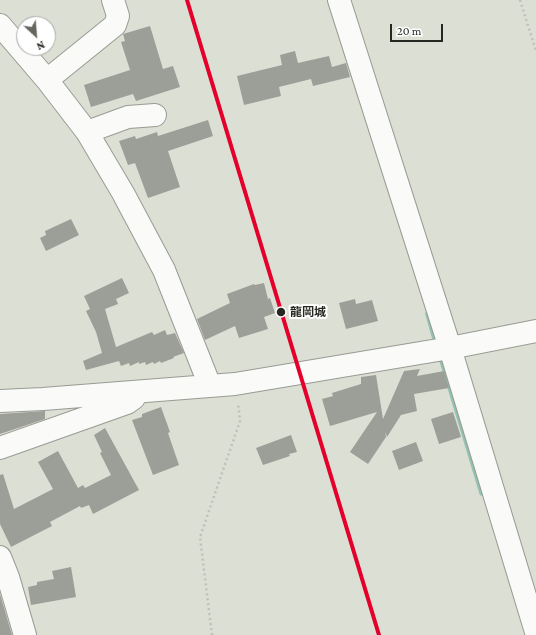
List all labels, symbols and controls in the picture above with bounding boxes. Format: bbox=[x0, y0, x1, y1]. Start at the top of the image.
north arrow bbox=[16, 16, 56, 56]
scale bar bbox=[392, 16, 445, 42]
text: 20 m bbox=[397, 24, 421, 38]
text: N bbox=[35, 39, 47, 53]
place label: 龍岡城 bbox=[290, 305, 326, 319]
marker: 龍岡城 bbox=[275, 306, 287, 318]

